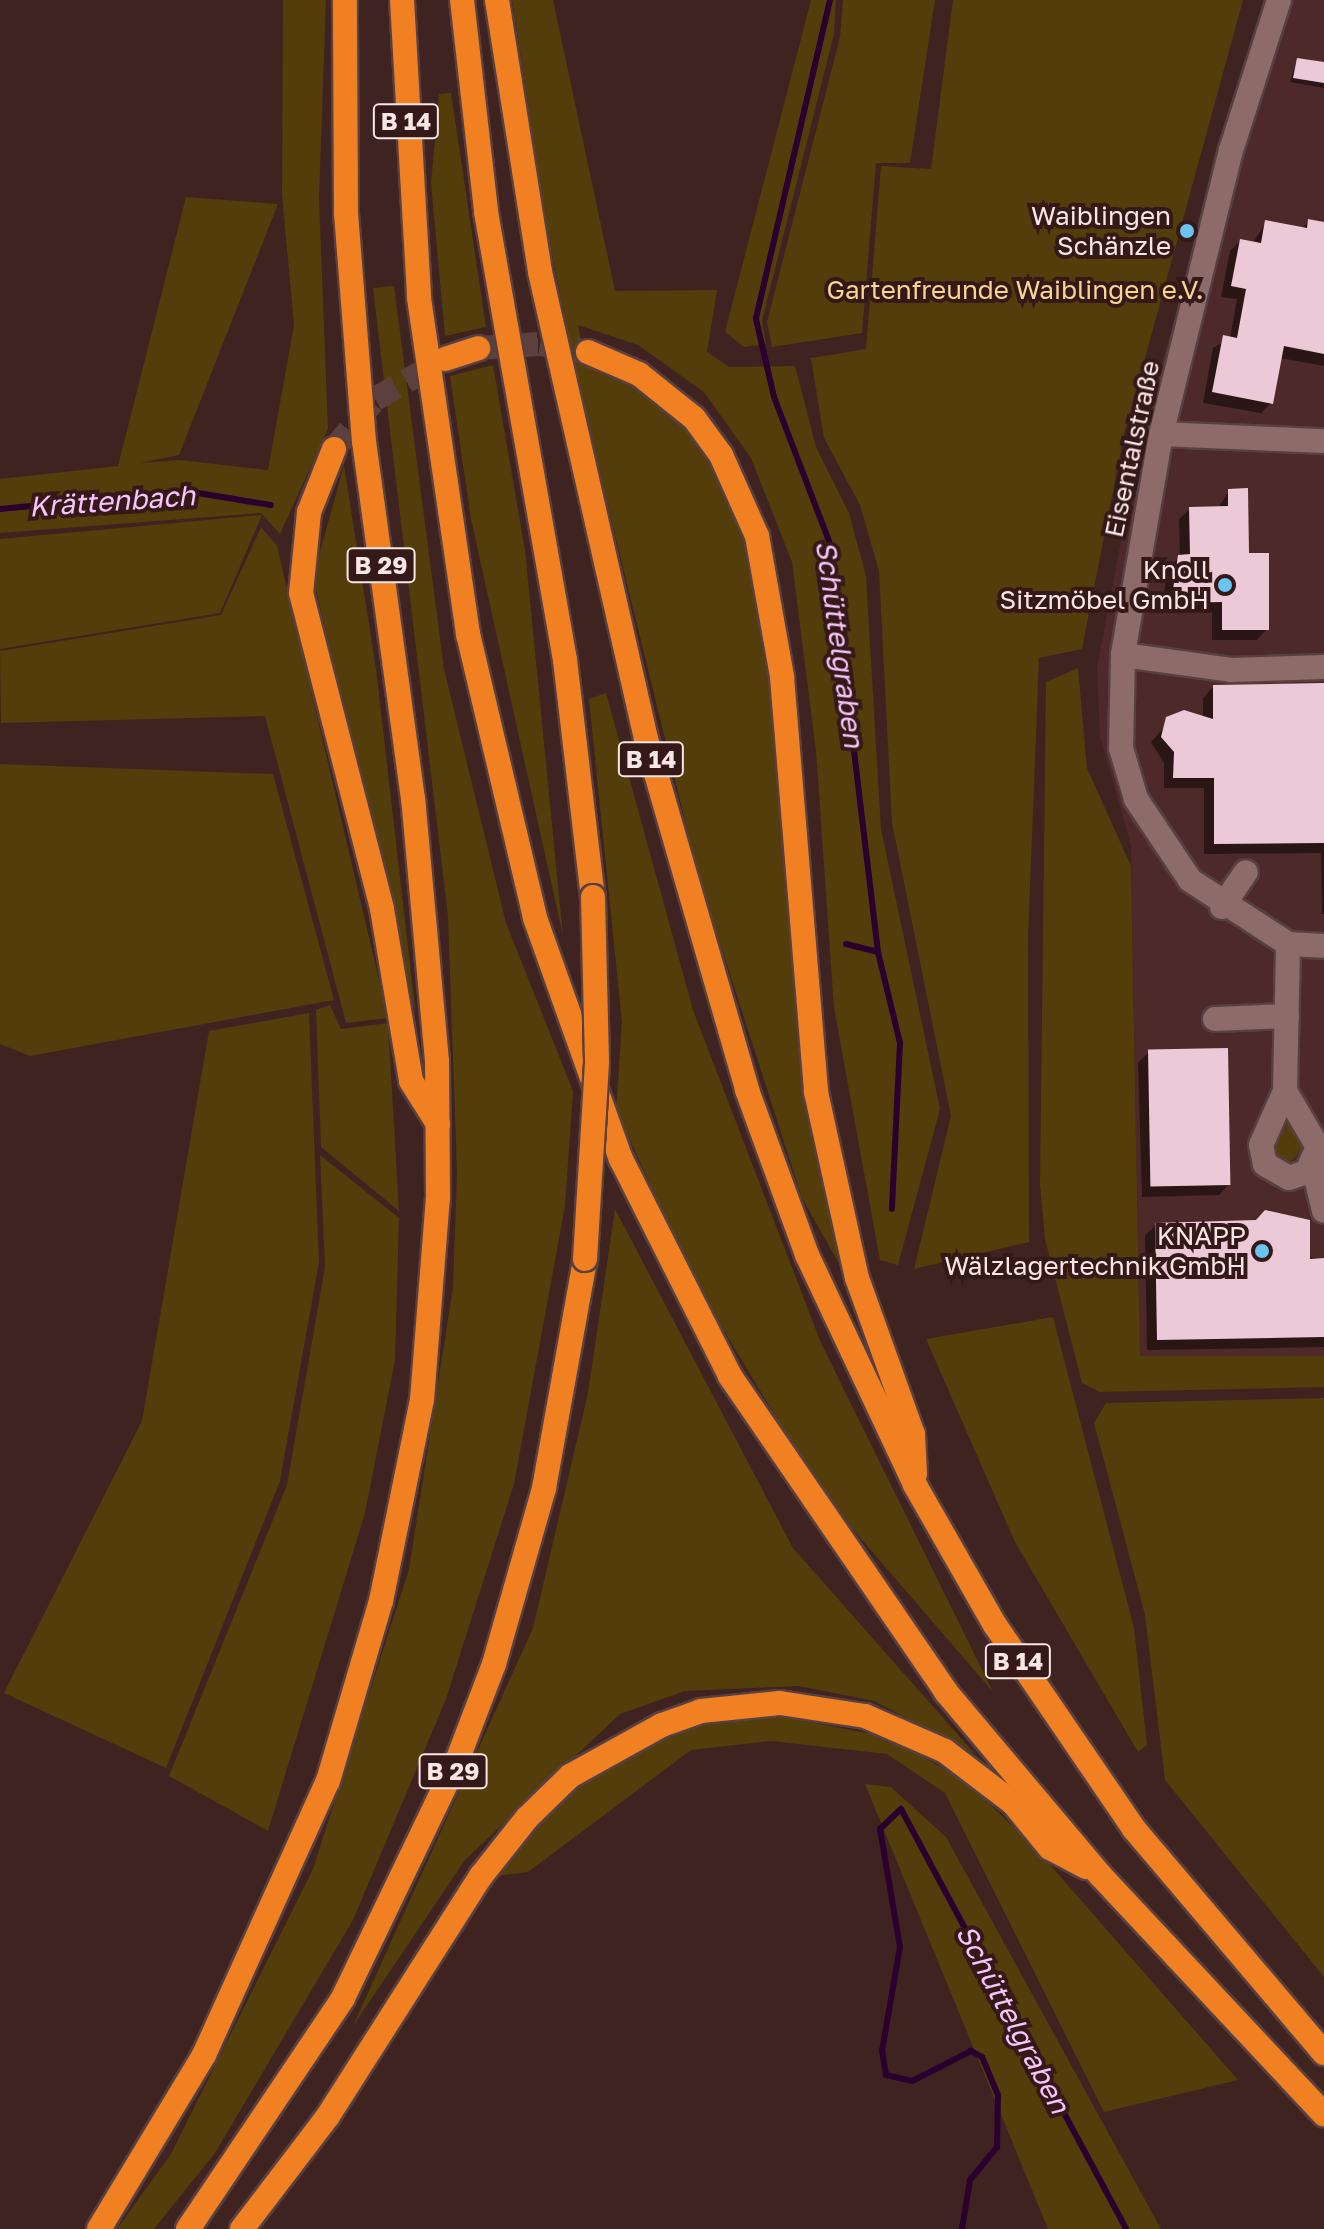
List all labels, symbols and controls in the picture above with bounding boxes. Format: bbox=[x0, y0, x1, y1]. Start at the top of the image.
road number: B 14 bbox=[372, 101, 440, 141]
place label: Waiblingen Schänzle bbox=[1031, 200, 1171, 262]
marker: Waiblingen Schänzle bbox=[1178, 222, 1196, 240]
park label: Gartenfreunde Waiblingen e.V. bbox=[827, 274, 1203, 306]
street label: Eisentalstraße bbox=[1098, 358, 1166, 540]
water label: Krättenbach bbox=[28, 478, 196, 524]
water label: Schüttelgraben bbox=[809, 538, 871, 750]
road number: B 29 bbox=[345, 545, 417, 585]
place label: Knoll Sitzmöbel GmbH bbox=[1000, 554, 1209, 616]
marker: Knoll Sitzmöbel GmbH bbox=[1216, 576, 1234, 594]
road number: B 14 bbox=[617, 739, 685, 779]
place label: KNAPP Wälzlagertechnik GmbH bbox=[944, 1220, 1246, 1282]
marker: KNAPP Wälzlagertechnik GmbH bbox=[1253, 1242, 1271, 1260]
road number: B 14 bbox=[984, 1641, 1052, 1681]
road number: B 29 bbox=[417, 1751, 489, 1791]
water label: Schüttelgraben bbox=[949, 1919, 1077, 2119]

